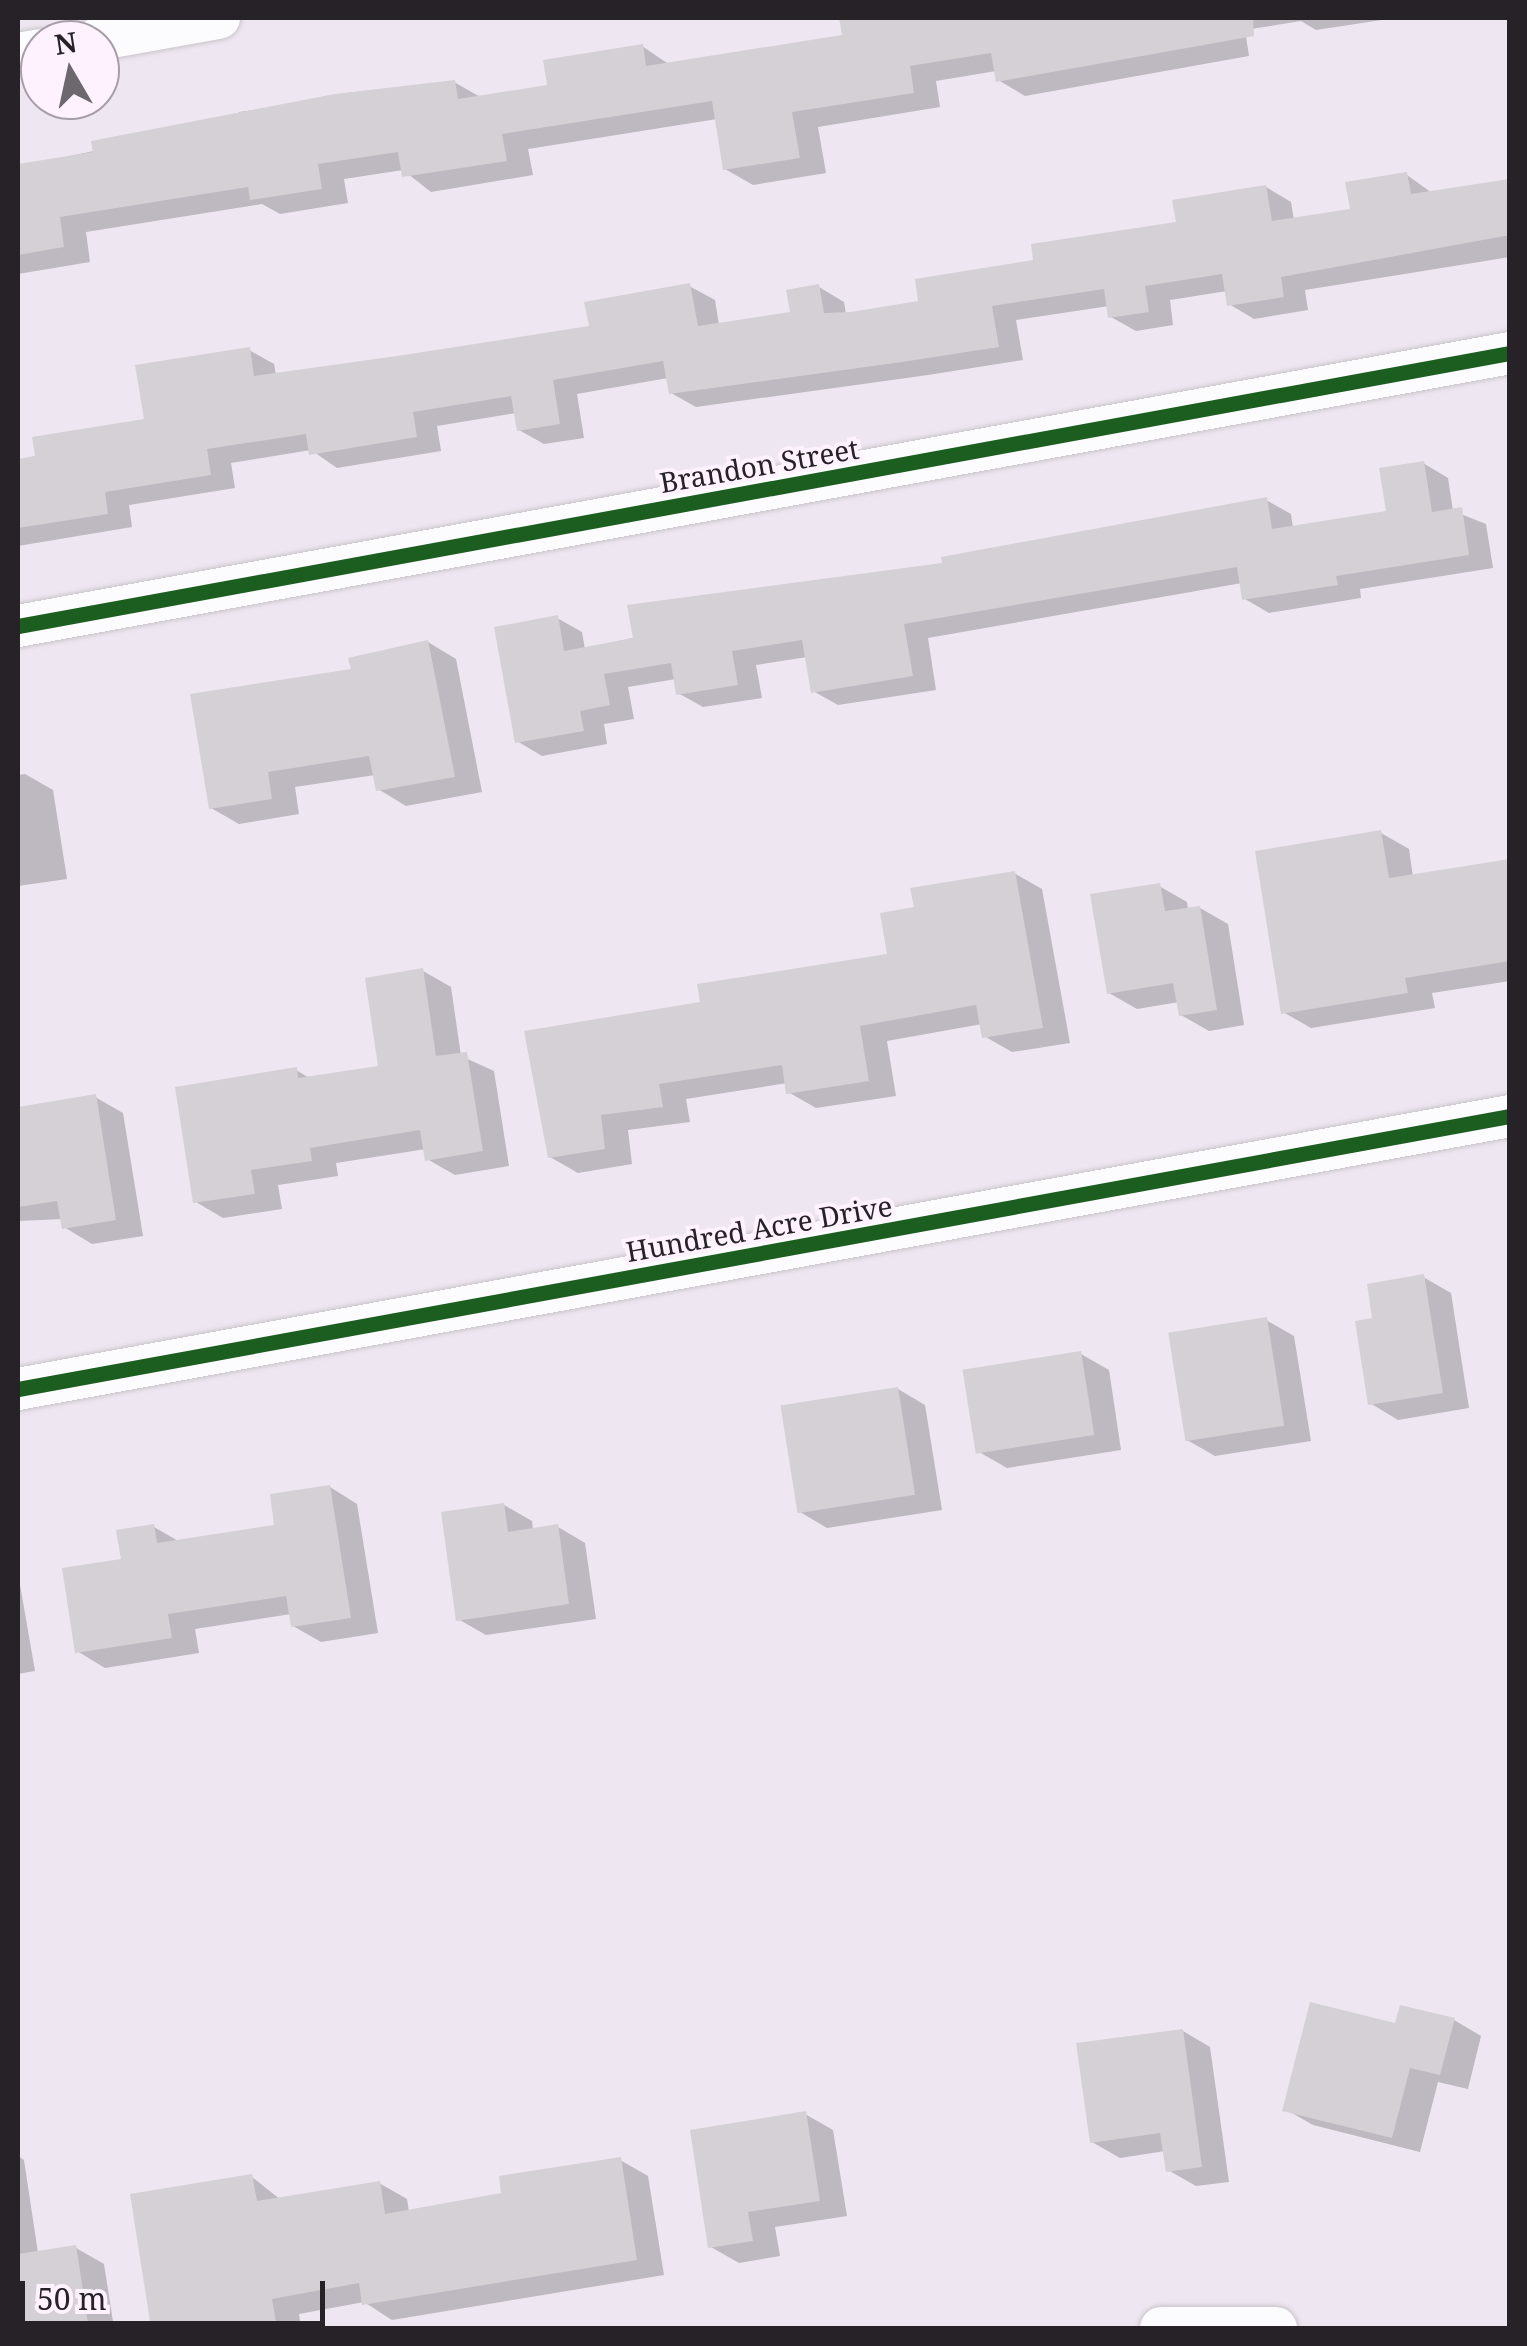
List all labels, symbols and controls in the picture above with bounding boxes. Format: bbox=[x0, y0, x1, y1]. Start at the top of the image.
north arrow bbox=[20, 20, 120, 120]
text: N bbox=[52, 22, 79, 63]
street label: Brandon Street bbox=[657, 431, 861, 499]
street label: Hundred Acre Drive bbox=[623, 1188, 895, 1268]
scale bar bbox=[25, 2261, 330, 2323]
text: 50 m bbox=[37, 2278, 107, 2319]

